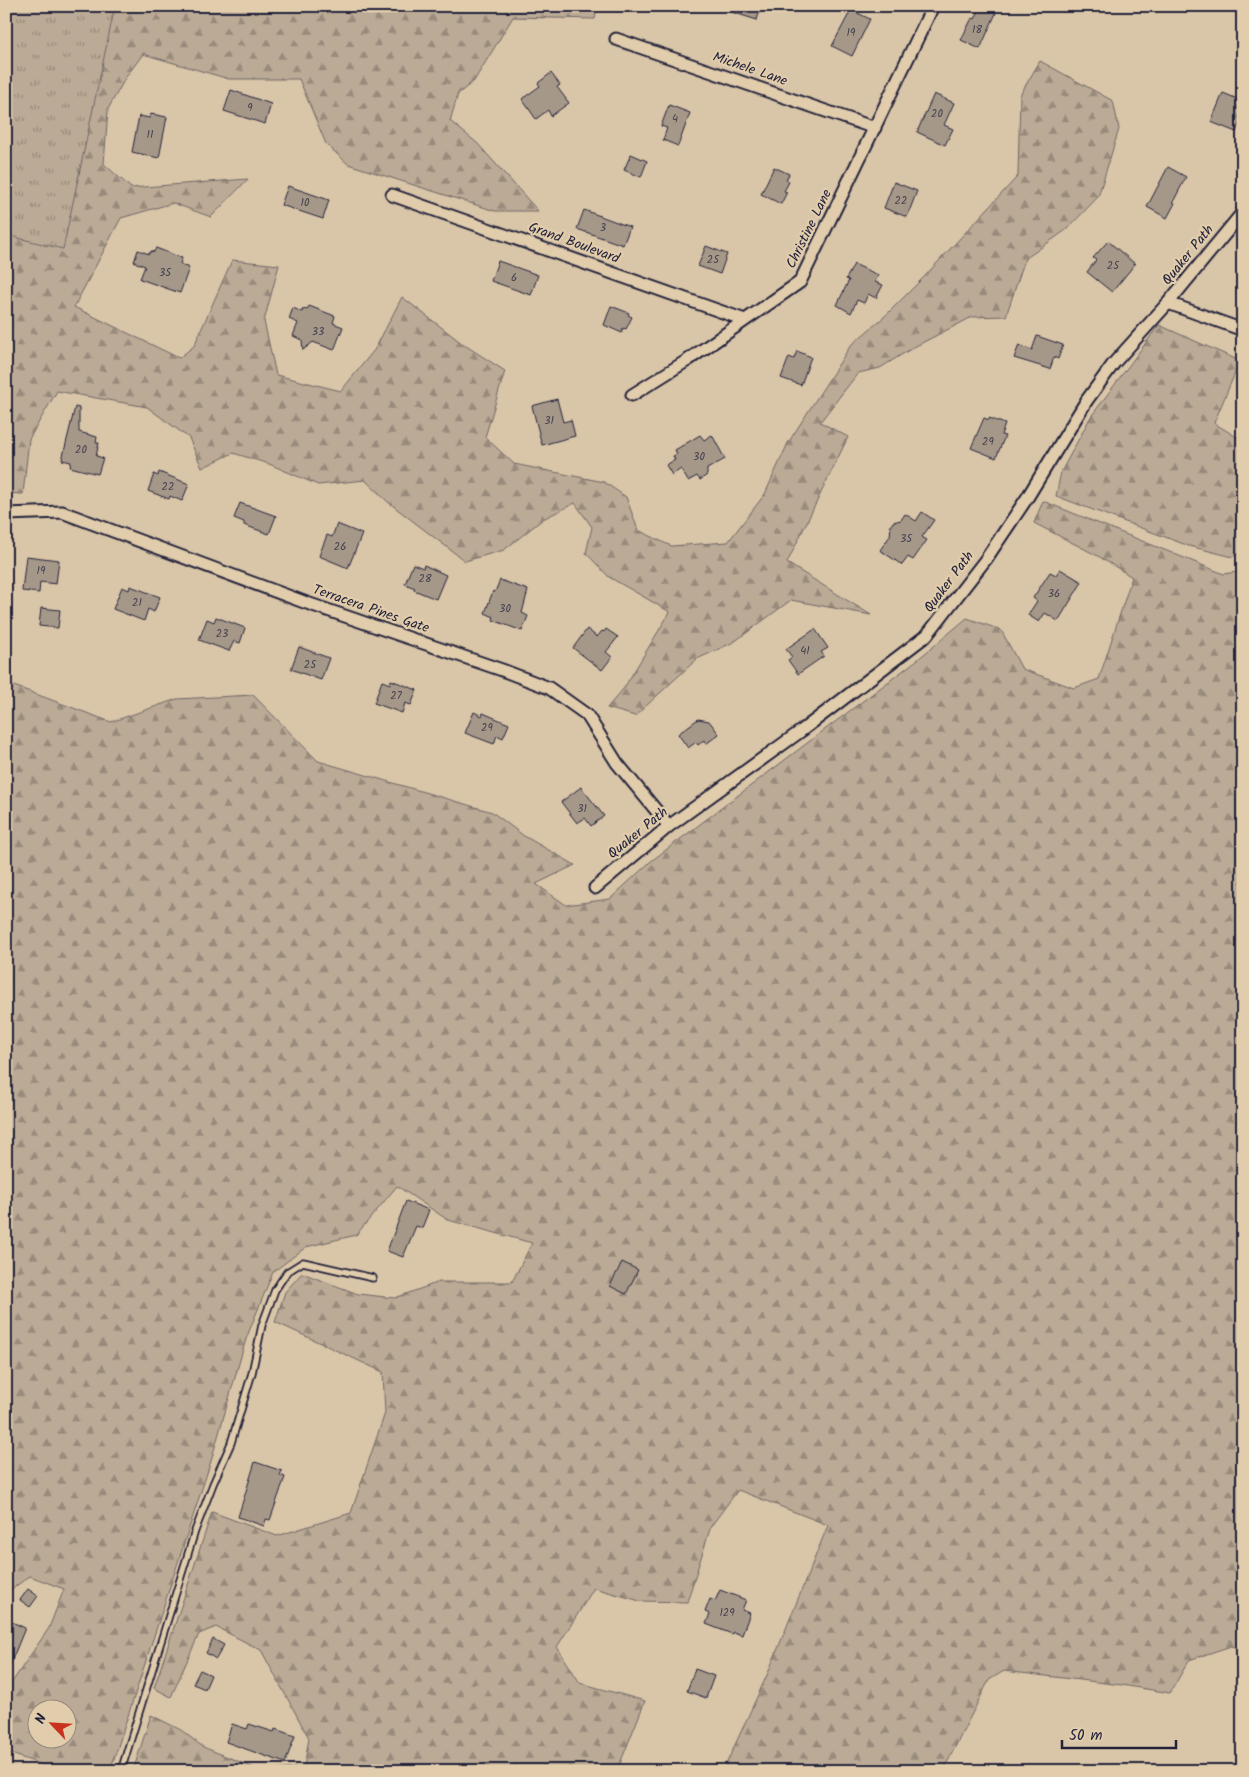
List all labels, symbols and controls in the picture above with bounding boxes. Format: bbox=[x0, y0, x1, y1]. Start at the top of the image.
house number: 18 bbox=[972, 21, 982, 39]
house number: 19 bbox=[847, 24, 856, 42]
street label: Michele Lane bbox=[710, 46, 791, 92]
house number: 9 bbox=[247, 99, 253, 117]
house number: 20 bbox=[931, 105, 943, 123]
house number: 4 bbox=[672, 110, 678, 128]
house number: 11 bbox=[147, 126, 153, 144]
street label: Christine Lane bbox=[780, 185, 838, 272]
house number: 22 bbox=[895, 192, 907, 210]
house number: 10 bbox=[301, 194, 310, 212]
street label: Grand Boulevard bbox=[525, 216, 624, 270]
house number: 3 bbox=[600, 219, 606, 237]
street label: Quaker Path bbox=[1157, 220, 1219, 290]
house number: 25 bbox=[707, 251, 720, 269]
house number: 25 bbox=[1107, 257, 1120, 275]
house number: 35 bbox=[159, 264, 172, 282]
house number: 6 bbox=[511, 269, 517, 287]
house number: 33 bbox=[312, 323, 324, 341]
house number: 31 bbox=[544, 412, 554, 430]
house number: 29 bbox=[982, 433, 995, 451]
house number: 20 bbox=[75, 441, 87, 459]
house number: 30 bbox=[693, 448, 705, 466]
house number: 22 bbox=[162, 478, 174, 496]
house number: 35 bbox=[900, 530, 913, 548]
house number: 26 bbox=[334, 538, 346, 556]
street label: Quaker Path bbox=[918, 546, 980, 618]
house number: 19 bbox=[37, 562, 46, 580]
house number: 28 bbox=[418, 570, 432, 588]
street label: Terracera Pines Gate bbox=[310, 579, 433, 639]
house number: 36 bbox=[1048, 585, 1060, 603]
house number: 21 bbox=[132, 594, 142, 612]
house number: 30 bbox=[499, 600, 511, 618]
house number: 23 bbox=[216, 625, 228, 643]
house number: 41 bbox=[800, 642, 810, 660]
house number: 25 bbox=[304, 656, 317, 674]
house number: 27 bbox=[390, 687, 403, 705]
house number: 29 bbox=[481, 719, 494, 737]
house number: 31 bbox=[577, 800, 587, 818]
street label: Quaker Path bbox=[603, 802, 673, 864]
house number: 129 bbox=[719, 1604, 735, 1622]
north arrow bbox=[28, 1700, 78, 1750]
text: N bbox=[29, 1710, 53, 1728]
scale bar bbox=[1062, 1717, 1175, 1749]
text: 50 m bbox=[1069, 1724, 1103, 1748]

